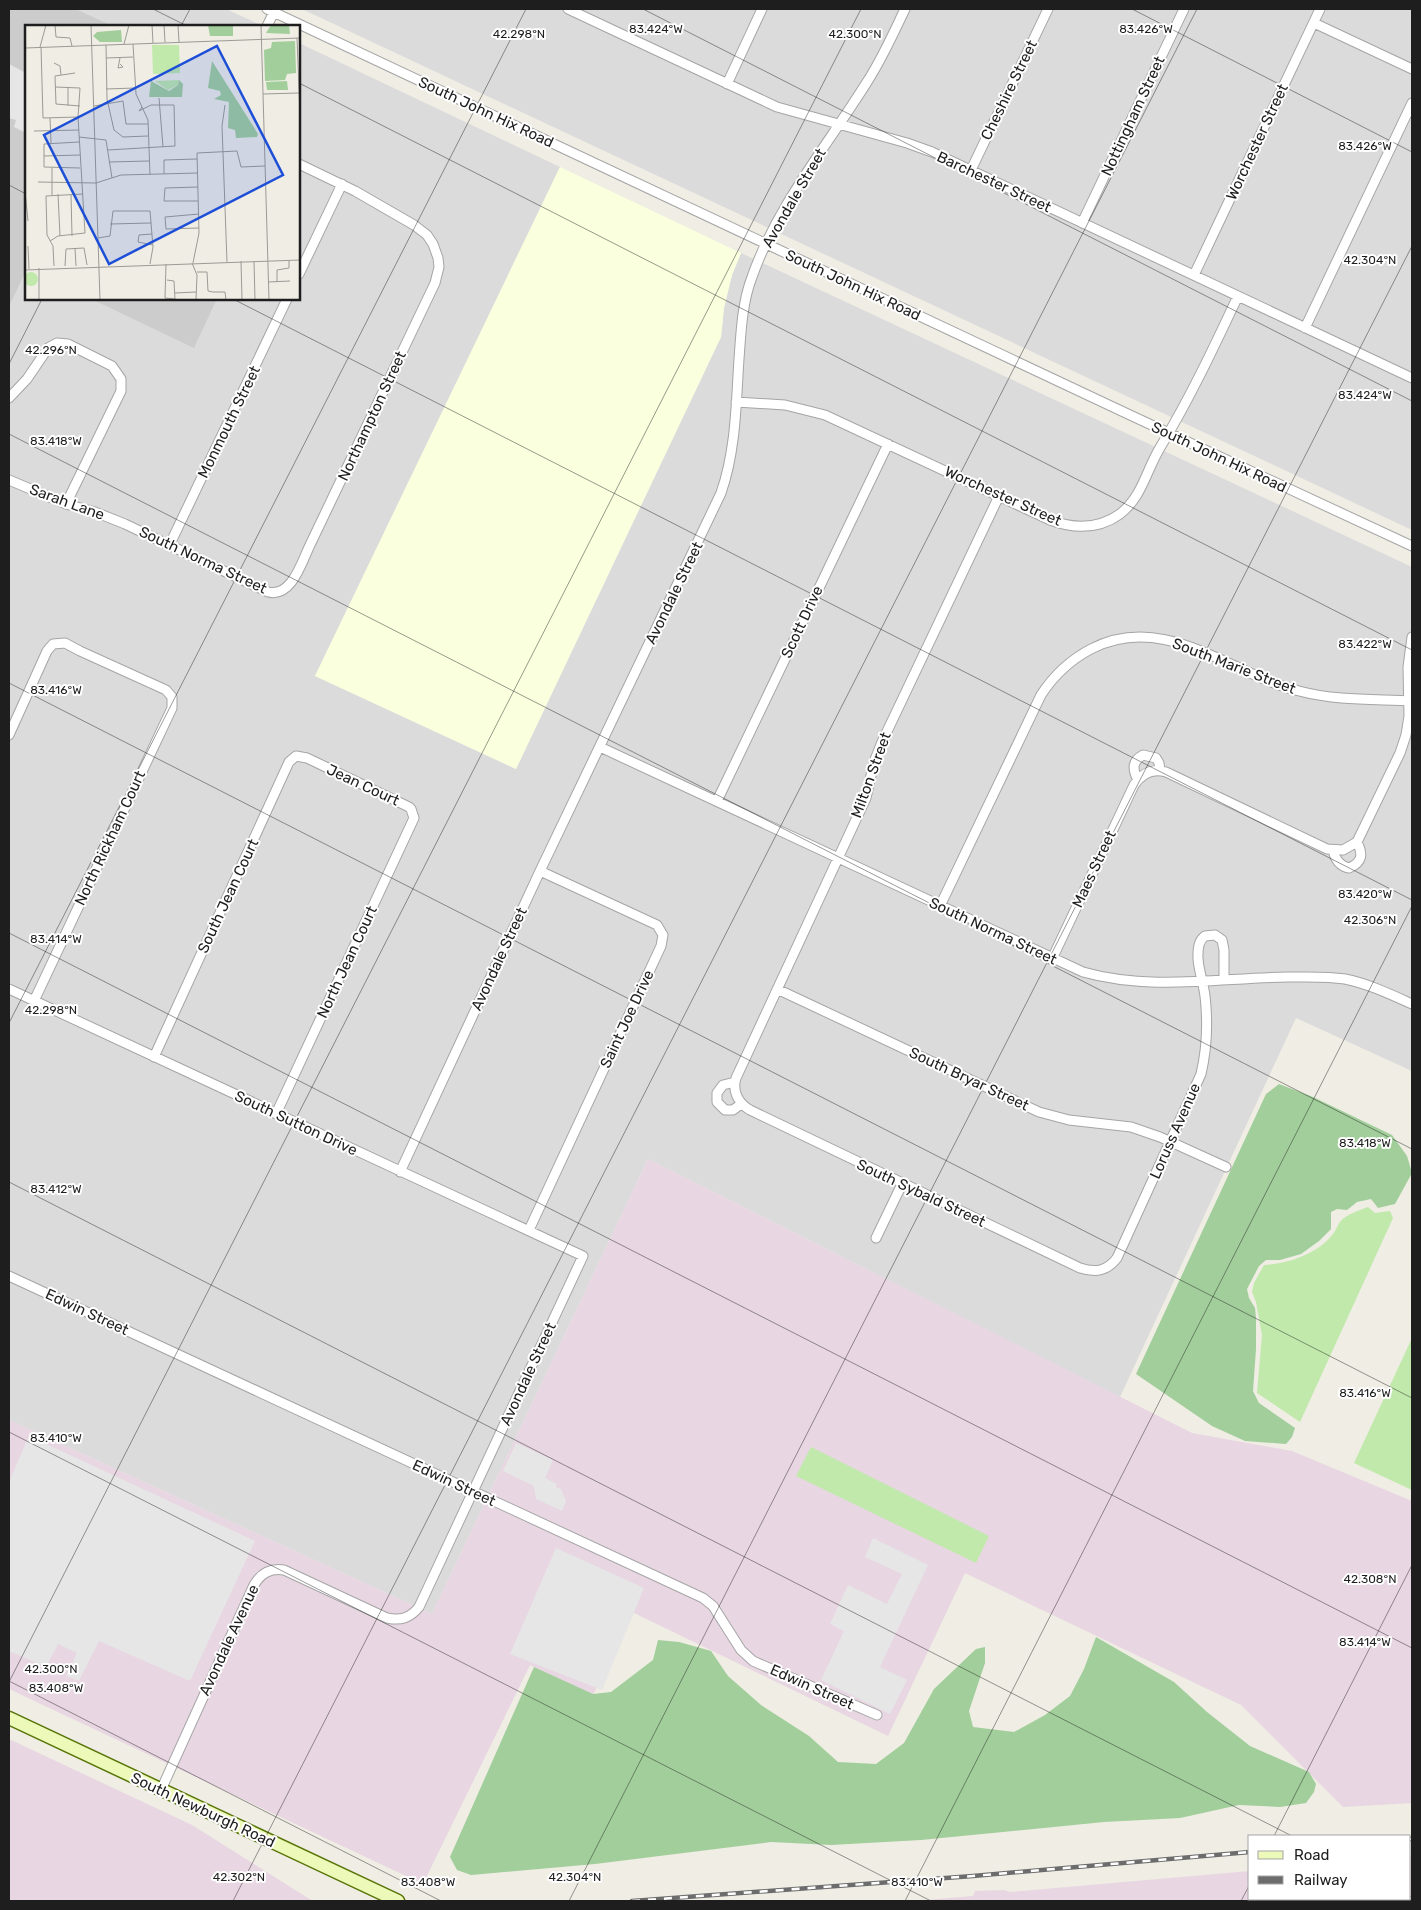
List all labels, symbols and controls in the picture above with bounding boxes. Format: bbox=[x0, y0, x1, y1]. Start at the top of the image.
text: 83.424°W bbox=[629, 22, 683, 36]
text: 83.426°W bbox=[1119, 22, 1173, 36]
inset map bbox=[25, 25, 300, 300]
text: 42.298°N bbox=[493, 27, 545, 41]
text: 42.300°N bbox=[829, 27, 881, 41]
street label: Cheshire Street bbox=[977, 37, 1041, 143]
street label: Nottingham Street bbox=[1097, 53, 1169, 179]
street label: South John Hix Road bbox=[415, 73, 557, 151]
street label: Worchester Street bbox=[1222, 81, 1292, 203]
text: 83.426°W bbox=[1338, 139, 1392, 153]
street label: Avondale Street bbox=[758, 145, 830, 251]
street label: Barchester Street bbox=[934, 148, 1054, 216]
street label: South John Hix Road bbox=[782, 246, 924, 324]
text: 42.304°N bbox=[1344, 253, 1396, 267]
text: 42.296°N bbox=[25, 343, 77, 357]
street label: Northampton Street bbox=[334, 348, 410, 484]
street label: Monmouth Street bbox=[194, 363, 264, 481]
text: 83.424°W bbox=[1338, 388, 1392, 402]
street label: South John Hix Road bbox=[1148, 418, 1290, 496]
text: 83.418°W bbox=[30, 434, 82, 448]
street label: Worchester Street bbox=[942, 462, 1064, 530]
street label: Sarah Lane bbox=[27, 480, 107, 524]
street label: South Norma Street bbox=[136, 522, 270, 598]
street label: Avondale Street bbox=[641, 539, 707, 647]
street label: Scott Drive bbox=[777, 583, 827, 661]
street label: South Marie Street bbox=[1170, 634, 1298, 698]
text: 83.422°W bbox=[1338, 637, 1392, 651]
text: 83.416°W bbox=[30, 683, 82, 697]
street label: Milton Street bbox=[847, 730, 895, 820]
street label: Jean Court bbox=[324, 760, 402, 810]
street label: North Rickham Court bbox=[71, 768, 149, 908]
street label: Maes Street bbox=[1068, 827, 1120, 911]
street label: South Jean Court bbox=[194, 836, 262, 956]
text: 83.420°W bbox=[1338, 887, 1392, 901]
street label: South Norma Street bbox=[926, 893, 1060, 969]
street label: North Jean Court bbox=[313, 903, 381, 1021]
street label: Avondale Street bbox=[467, 904, 531, 1013]
text: 42.306°N bbox=[1344, 913, 1396, 927]
text: 83.414°W bbox=[30, 932, 82, 946]
street label: Saint Joe Drive bbox=[596, 967, 658, 1071]
text: 42.298°N bbox=[25, 1003, 77, 1017]
street label: South Bryar Street bbox=[906, 1043, 1032, 1115]
street label: Loruss Avenue bbox=[1146, 1080, 1204, 1182]
street label: South Sutton Drive bbox=[232, 1087, 360, 1159]
text: 83.418°W bbox=[1339, 1136, 1391, 1150]
street label: South Sybald Street bbox=[854, 1155, 988, 1231]
text: 83.412°W bbox=[30, 1182, 82, 1196]
street label: Edwin Street bbox=[43, 1285, 132, 1339]
street label: Avondale Street bbox=[496, 1319, 560, 1428]
text: 83.416°W bbox=[1339, 1386, 1391, 1400]
text: 83.410°W bbox=[30, 1431, 82, 1445]
street label: Edwin Street bbox=[410, 1456, 499, 1510]
text: 42.308°N bbox=[1344, 1572, 1396, 1586]
street label: Avondale Avenue bbox=[195, 1582, 263, 1698]
text: 83.414°W bbox=[1339, 1635, 1391, 1649]
street label: Edwin Street bbox=[767, 1661, 857, 1714]
text: 42.300°N bbox=[25, 1662, 77, 1676]
text: 83.408°W bbox=[29, 1681, 84, 1695]
street label: South Newburgh Road bbox=[128, 1769, 278, 1851]
legend bbox=[1248, 1835, 1411, 1900]
text: Road bbox=[1294, 1846, 1330, 1864]
text: 42.302°N bbox=[213, 1870, 265, 1884]
text: 42.304°N bbox=[549, 1870, 601, 1884]
text: Railway bbox=[1294, 1871, 1348, 1889]
text: 83.408°W bbox=[401, 1875, 456, 1889]
text: 83.410°W bbox=[891, 1875, 943, 1889]

